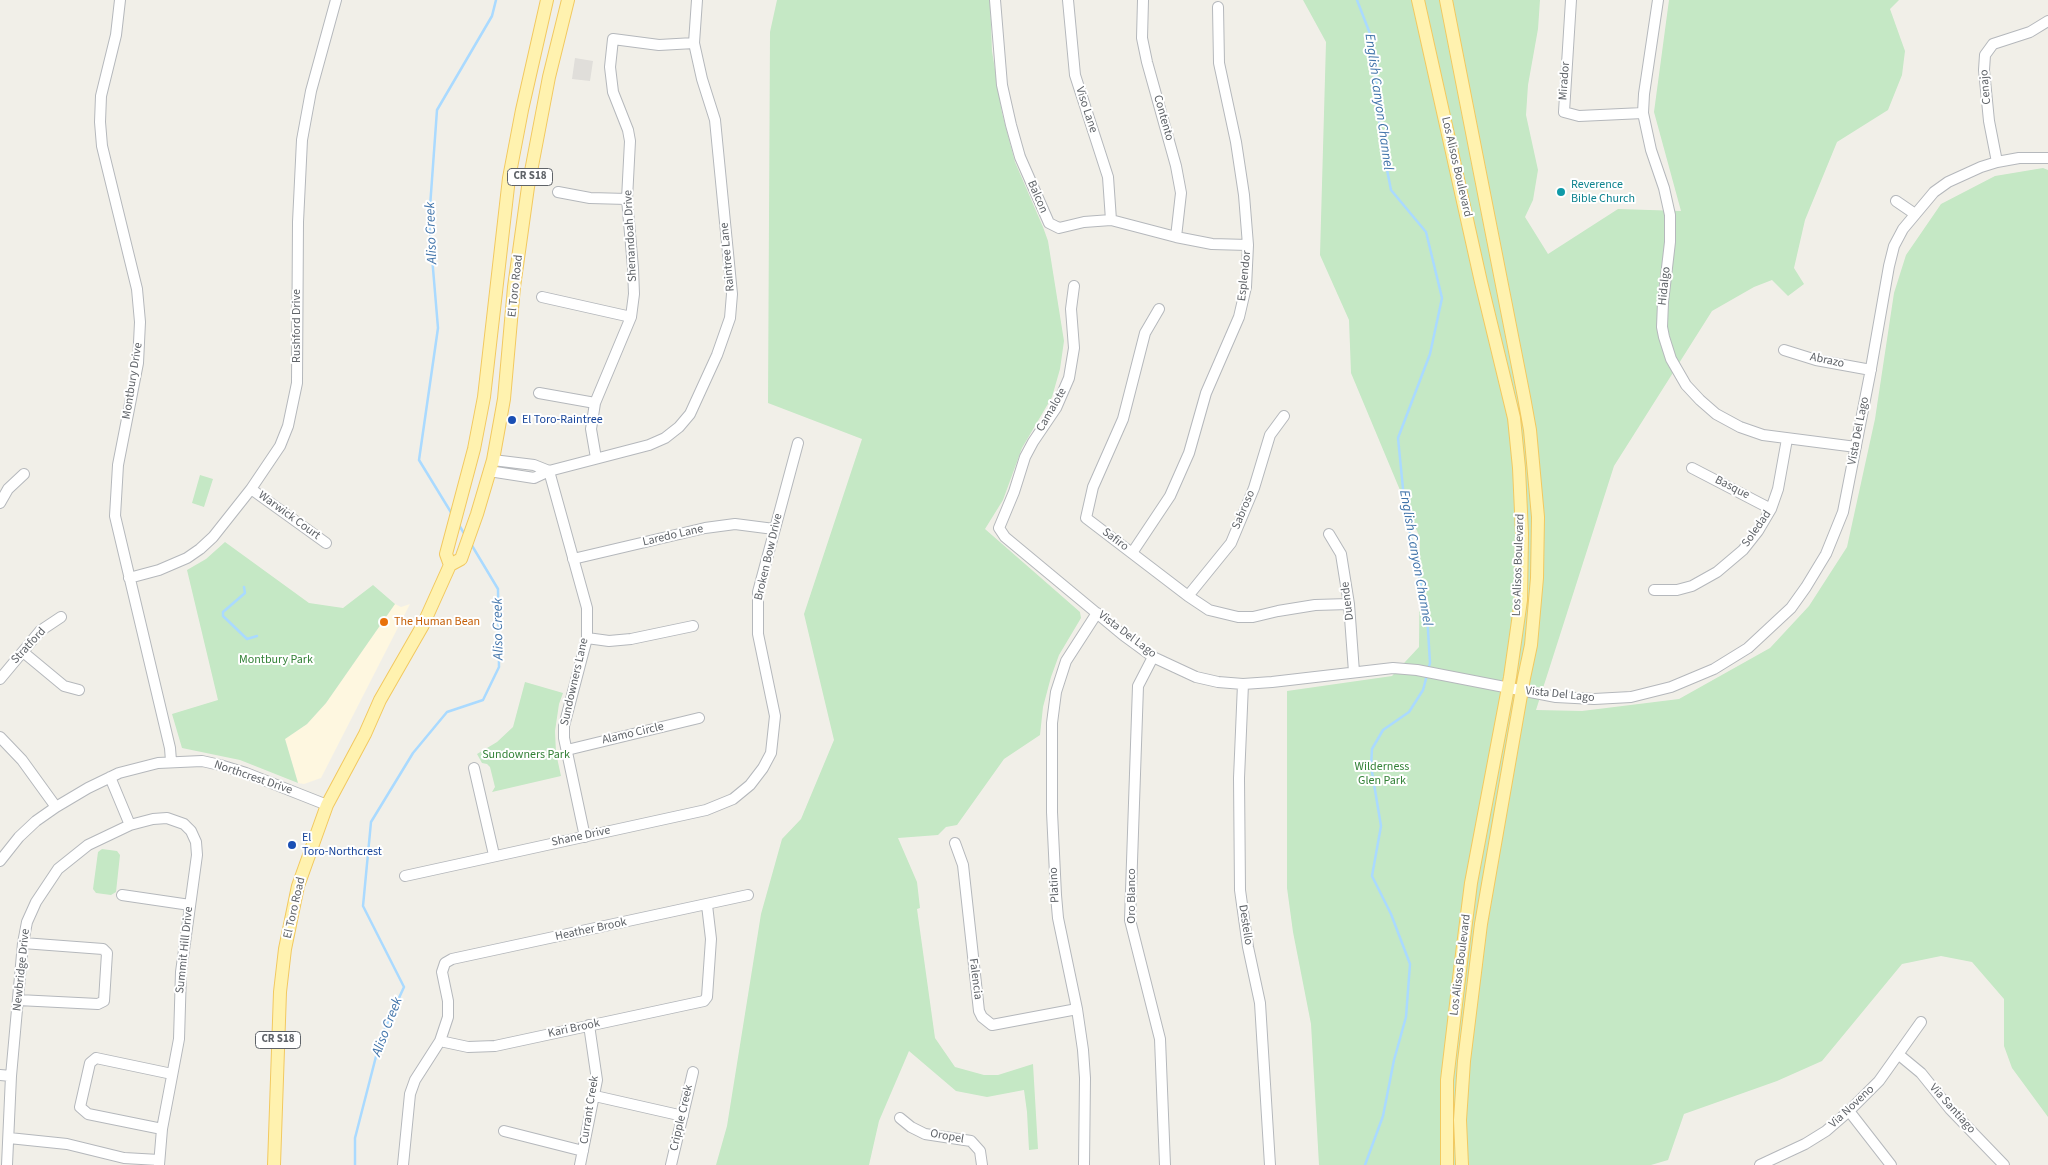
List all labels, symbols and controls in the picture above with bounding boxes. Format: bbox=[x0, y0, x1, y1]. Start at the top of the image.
water label: English Canyon Channel bbox=[1360, 33, 1396, 171]
street label: Mirador bbox=[1556, 61, 1574, 101]
street label: Cenajo bbox=[1977, 69, 1995, 105]
street label: Viso Lane bbox=[1072, 85, 1100, 135]
street label: Contento bbox=[1150, 94, 1176, 142]
street label: Los Alisos Boulevard bbox=[1437, 116, 1475, 218]
road number: CR S18 bbox=[508, 168, 552, 186]
street label: Balcon bbox=[1024, 178, 1050, 216]
place label: Reverence Bible Church bbox=[1571, 178, 1635, 206]
marker: Reverence Bible Church bbox=[1555, 186, 1567, 198]
street label: Shenandoah Drive bbox=[621, 190, 641, 282]
water label: Aliso Creek bbox=[423, 202, 441, 264]
street label: Raintree Lane bbox=[718, 222, 738, 292]
street label: Esplendor bbox=[1235, 250, 1255, 302]
street label: El Toro Road bbox=[506, 254, 526, 318]
street label: Hidalgo bbox=[1656, 266, 1674, 306]
street label: Rushford Drive bbox=[290, 289, 304, 363]
street label: Montbury Drive bbox=[120, 342, 146, 420]
street label: Abrazo bbox=[1809, 350, 1845, 372]
street label: Camalote bbox=[1034, 386, 1070, 434]
street label: Vista Del Lago bbox=[1845, 396, 1873, 466]
place label: El Toro-Raintree bbox=[522, 413, 603, 427]
marker: El Toro-Raintree bbox=[506, 414, 518, 426]
street label: Basque bbox=[1712, 473, 1752, 503]
street label: Sabroso bbox=[1229, 488, 1259, 532]
street label: Warwick Court bbox=[255, 489, 323, 543]
water label: English Canyon Channel bbox=[1395, 489, 1435, 627]
street label: Soledad bbox=[1739, 508, 1775, 550]
street label: Broken Bow Drive bbox=[752, 512, 786, 602]
street label: Los Alisos Boulevard bbox=[1510, 514, 1528, 616]
street label: Laredo Lane bbox=[641, 522, 705, 550]
street label: Safiro bbox=[1099, 525, 1131, 555]
street label: Duende bbox=[1338, 581, 1358, 621]
water label: Aliso Creek bbox=[490, 598, 508, 660]
street label: Vista Del Lago bbox=[1095, 608, 1159, 662]
place label: The Human Bean bbox=[394, 615, 480, 629]
marker: The Human Bean bbox=[378, 616, 390, 628]
street label: Stratford bbox=[9, 625, 49, 667]
street label: Sundowners Lane bbox=[558, 637, 592, 727]
park label: Montbury Park bbox=[239, 653, 313, 667]
street label: Vista Del Lago bbox=[1525, 684, 1595, 706]
street label: Alamo Circle bbox=[601, 720, 665, 748]
park label: Sundowners Park bbox=[482, 748, 570, 762]
street label: Northcrest Drive bbox=[212, 758, 294, 798]
park label: Wilderness Glen Park bbox=[1355, 760, 1409, 788]
street label: Shane Drive bbox=[550, 824, 612, 850]
place label: El Toro-Northcrest bbox=[302, 831, 382, 859]
marker: El Toro-Northcrest bbox=[286, 839, 298, 851]
street label: Platino bbox=[1047, 867, 1063, 903]
street label: Oro Blanco bbox=[1125, 868, 1139, 924]
street label: El Toro Road bbox=[281, 876, 309, 940]
street label: Destello bbox=[1235, 904, 1255, 946]
street label: Summit Hill Drive bbox=[173, 906, 197, 994]
street label: Los Alisos Boulevard bbox=[1448, 913, 1474, 1017]
street label: Heather Brook bbox=[554, 915, 628, 945]
street label: Newbridge Drive bbox=[10, 928, 34, 1012]
street label: Falencia bbox=[965, 957, 985, 1001]
water label: Aliso Creek bbox=[369, 995, 407, 1059]
street label: Kari Brook bbox=[547, 1016, 601, 1042]
road number: CR S18 bbox=[256, 1032, 300, 1048]
street label: Currant Creek bbox=[577, 1075, 603, 1145]
street label: Via Santiago bbox=[1926, 1081, 1978, 1137]
street label: Via Noveno bbox=[1826, 1083, 1878, 1131]
street label: Cripple Creek bbox=[667, 1084, 697, 1152]
street label: Oropel bbox=[929, 1127, 965, 1147]

